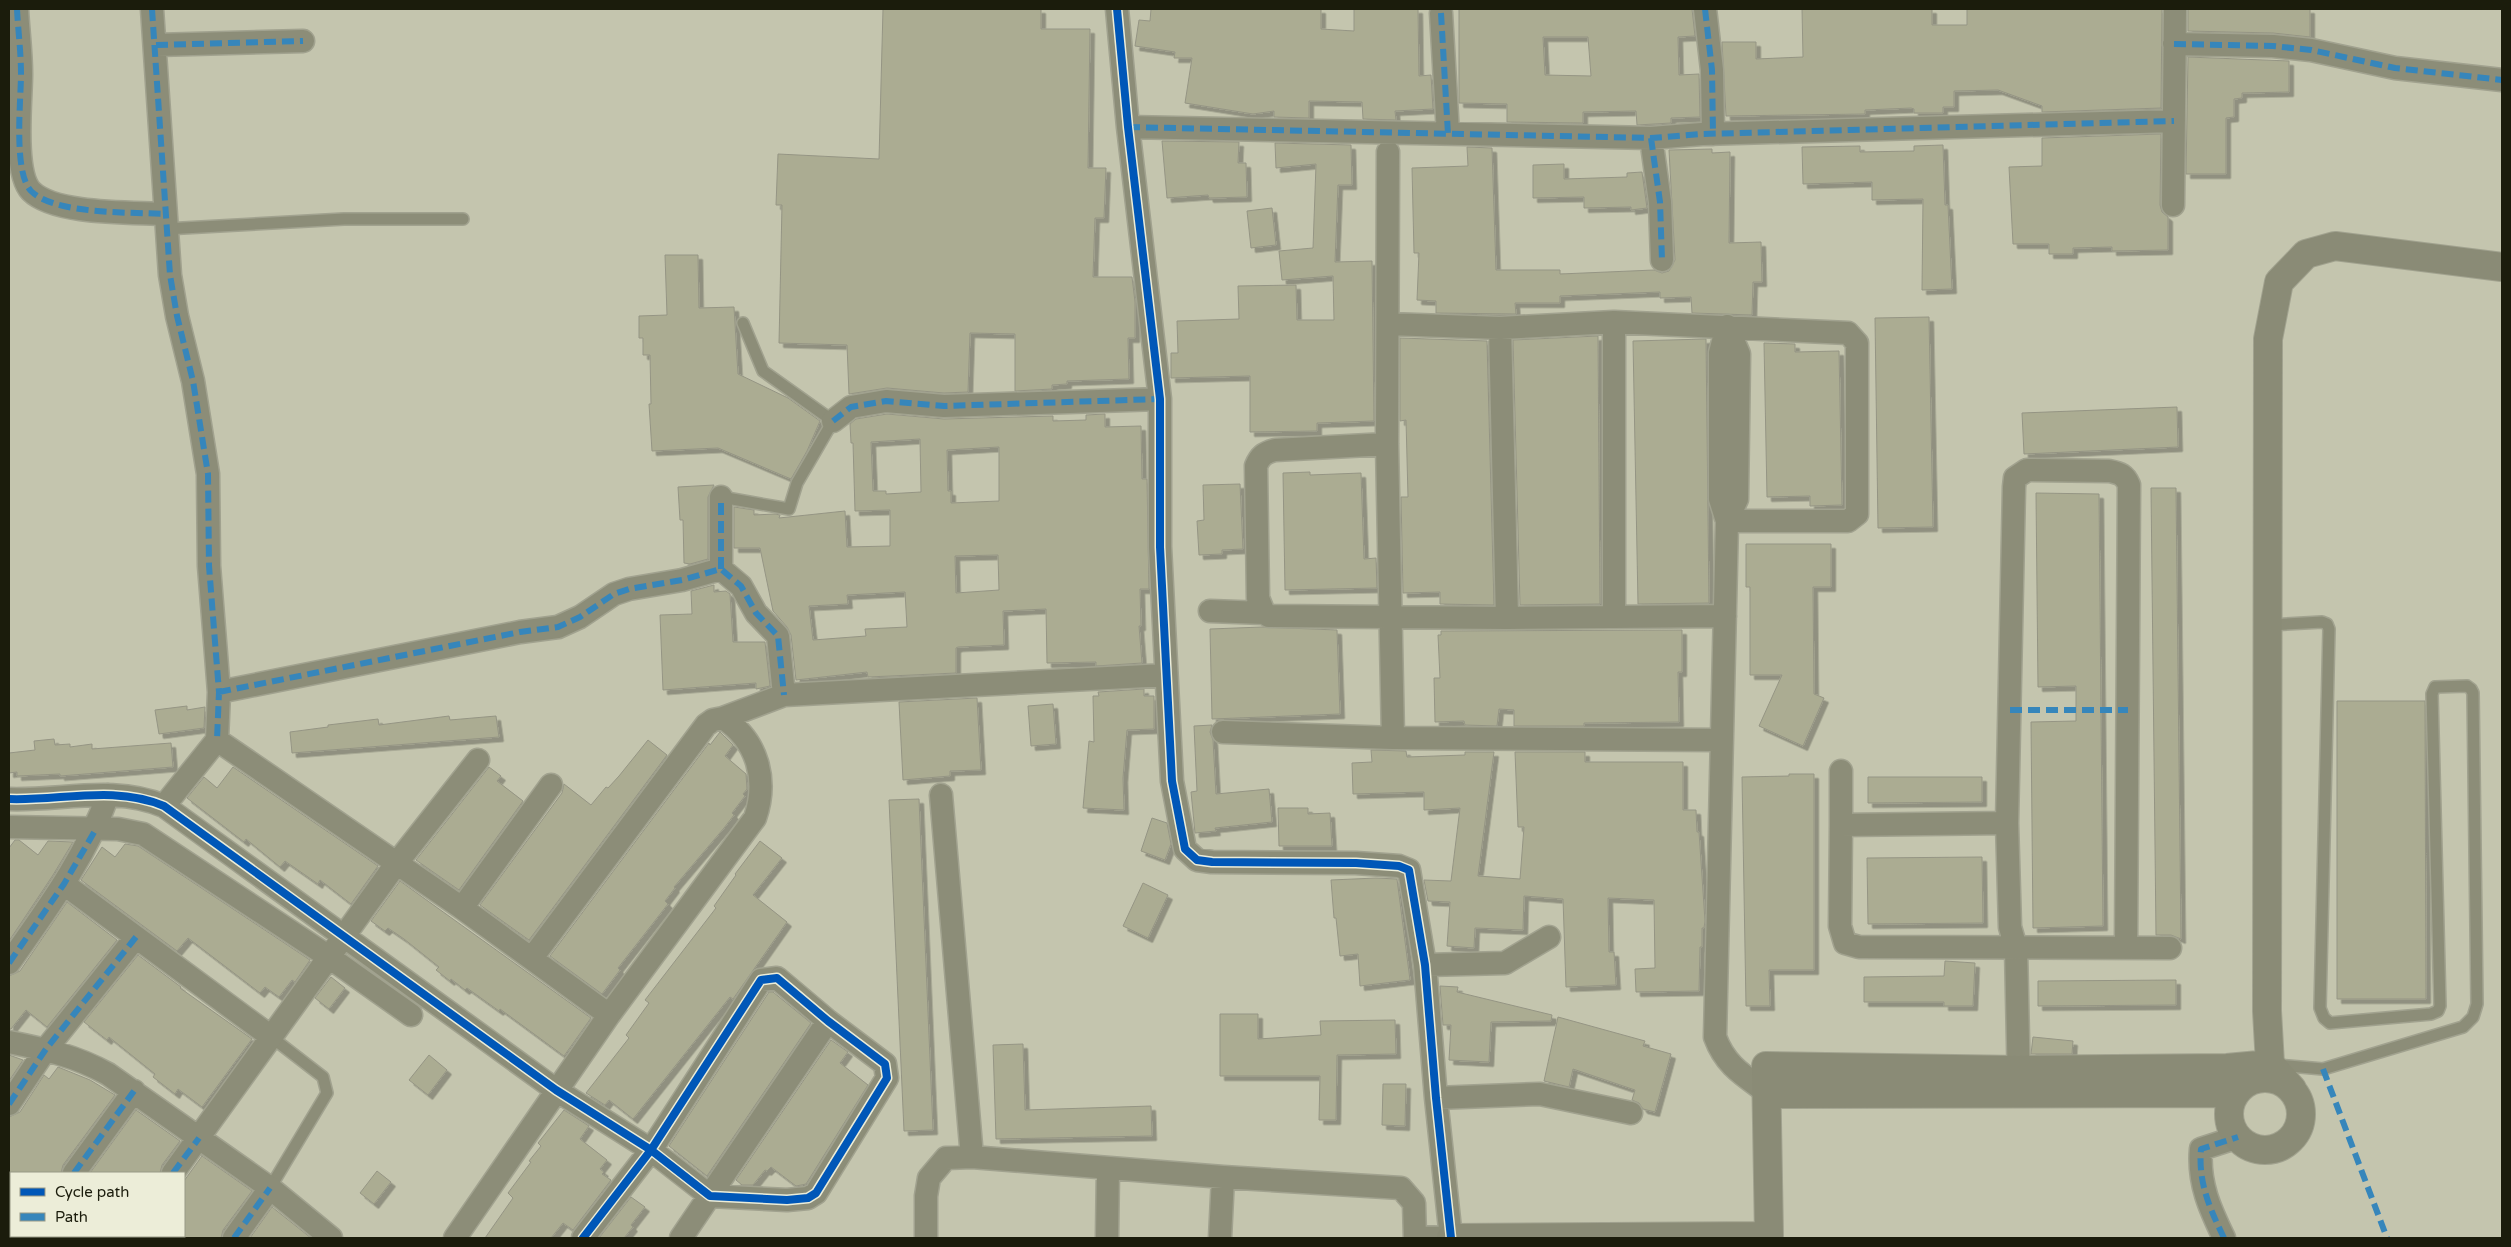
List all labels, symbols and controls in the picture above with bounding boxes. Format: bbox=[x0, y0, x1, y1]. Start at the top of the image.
legend bbox=[10, 1172, 185, 1237]
text: Cycle path bbox=[55, 1183, 129, 1201]
text: Path bbox=[55, 1208, 88, 1226]

